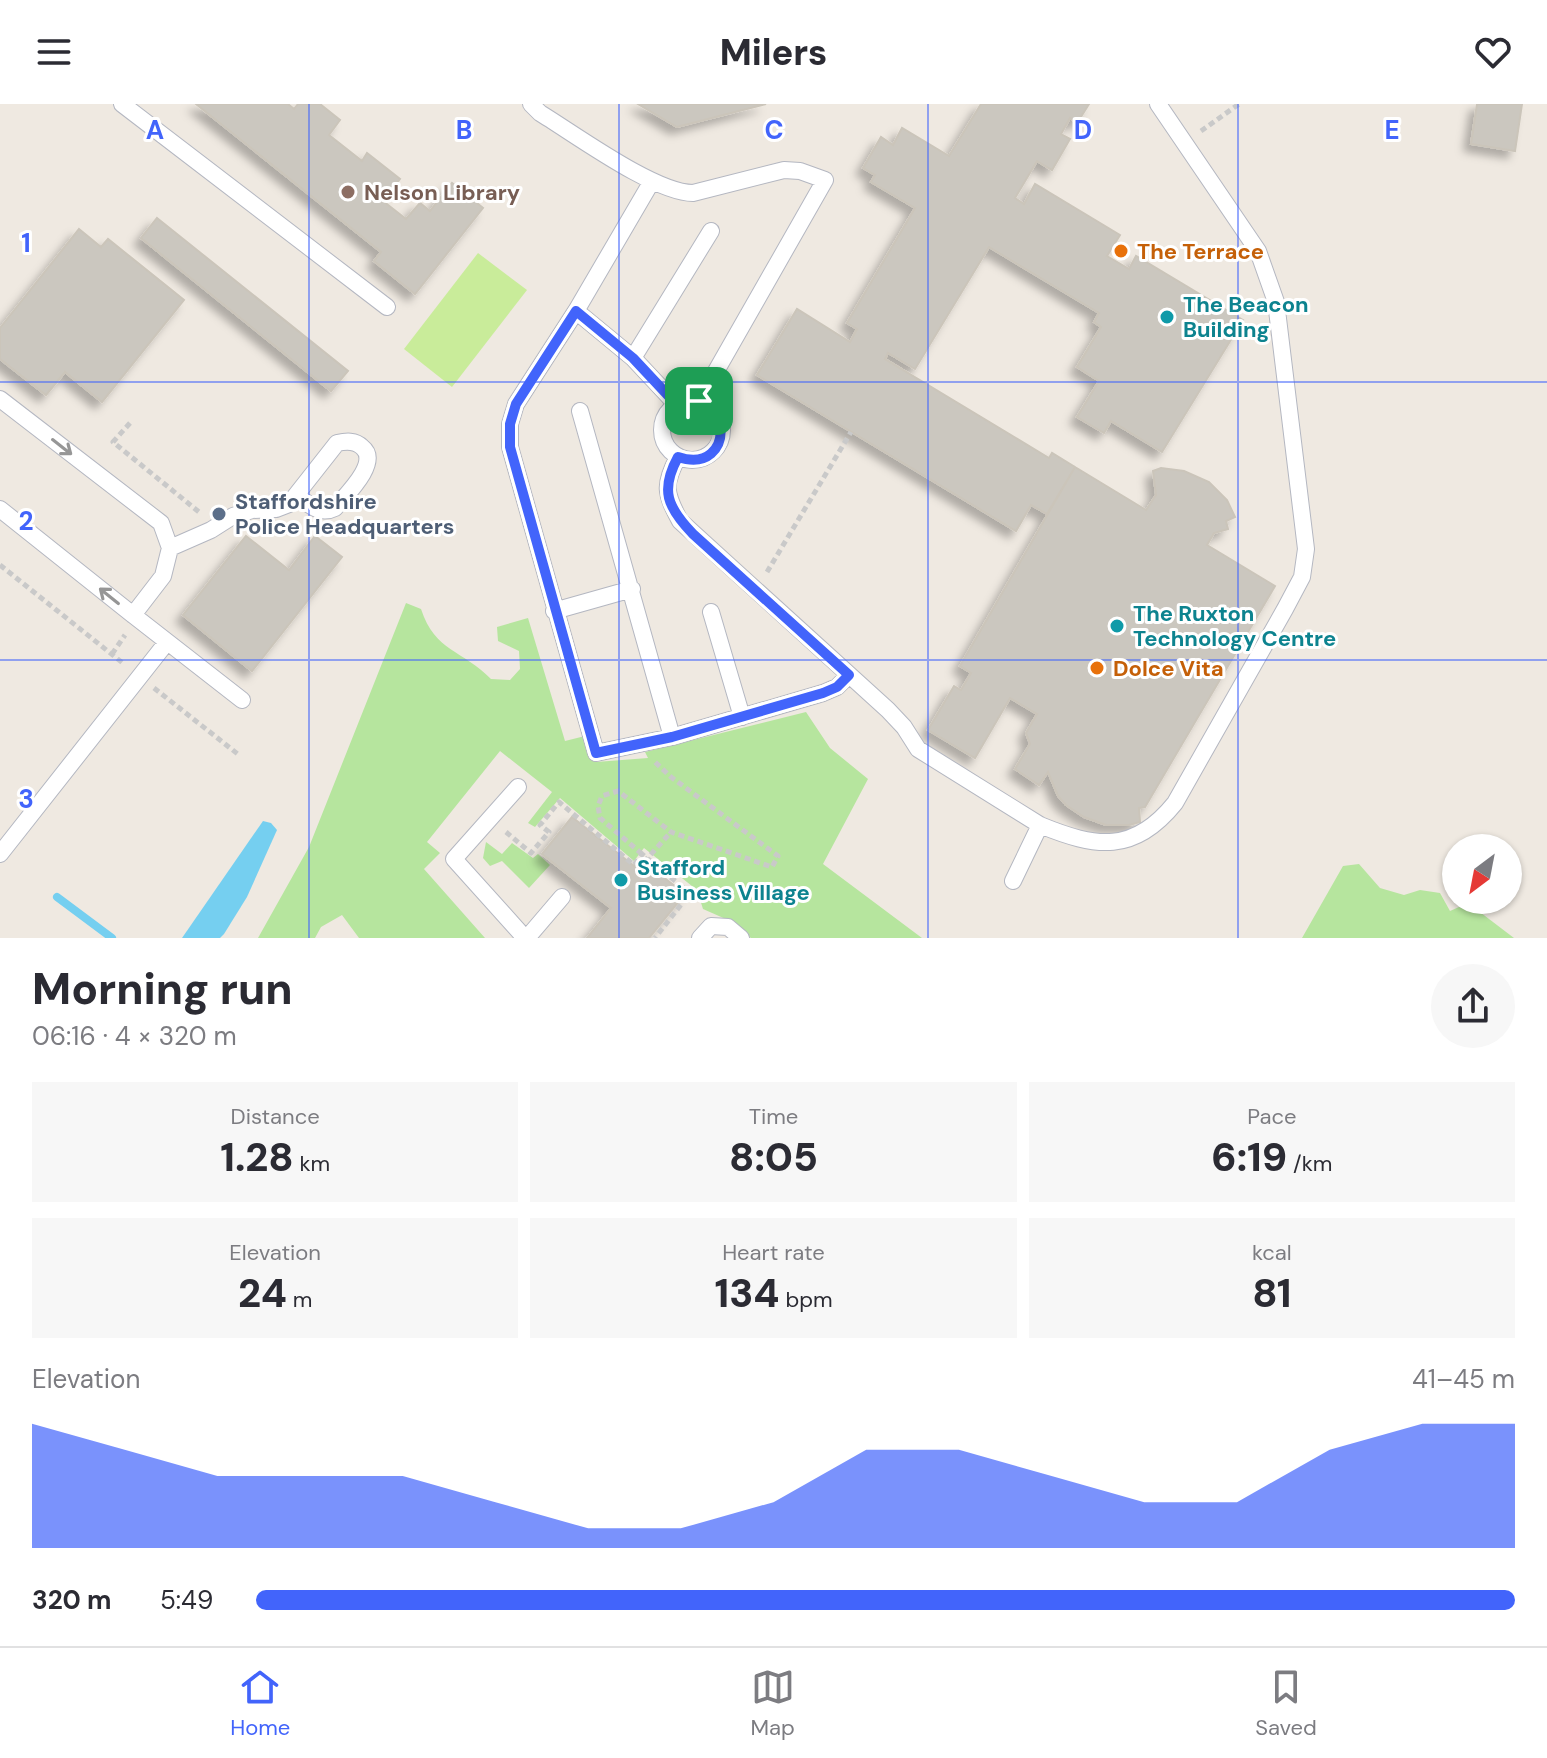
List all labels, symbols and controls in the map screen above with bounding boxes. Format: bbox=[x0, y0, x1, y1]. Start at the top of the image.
text: Milers bbox=[720, 29, 827, 76]
icon: menu bbox=[32, 30, 76, 74]
icon: heart bbox=[1471, 30, 1515, 74]
text: A bbox=[146, 113, 164, 147]
text: B bbox=[456, 113, 472, 147]
text: C bbox=[764, 113, 784, 147]
text: D bbox=[1074, 113, 1092, 147]
text: E bbox=[1384, 113, 1400, 147]
place label: Nelson Library bbox=[364, 178, 520, 207]
marker: Nelson Library bbox=[339, 183, 357, 201]
text: 1 bbox=[21, 226, 31, 260]
place label: The Terrace bbox=[1137, 237, 1264, 266]
marker: The Terrace bbox=[1112, 242, 1130, 260]
place label: The Beacon Building bbox=[1183, 290, 1309, 344]
marker: The Beacon Building bbox=[1158, 308, 1176, 326]
pin bbox=[665, 367, 733, 435]
icon: arrive bbox=[677, 379, 721, 423]
one-way arrow bbox=[51, 438, 72, 455]
place label: Staffordshire Police Headquarters bbox=[235, 487, 454, 541]
text: 2 bbox=[18, 504, 34, 538]
marker: Staffordshire Police Headquarters bbox=[210, 505, 228, 523]
one-way arrow bbox=[99, 587, 120, 605]
place label: The Ruxton Technology Centre bbox=[1133, 599, 1336, 653]
marker: The Ruxton Technology Centre bbox=[1108, 617, 1126, 635]
place label: Dolce Vita bbox=[1113, 654, 1224, 683]
marker: Dolce Vita bbox=[1088, 659, 1106, 677]
text: 3 bbox=[18, 782, 34, 816]
north arrow bbox=[1442, 834, 1522, 914]
map controls bbox=[1442, 834, 1522, 914]
place label: Stafford Business Village bbox=[637, 853, 810, 907]
marker: Stafford Business Village bbox=[612, 871, 630, 889]
text: Morning run bbox=[32, 960, 293, 1018]
button: share bbox=[1431, 964, 1515, 1048]
text: 06:16 · 4 × 320 m bbox=[32, 1019, 237, 1053]
text: Distance bbox=[231, 1102, 320, 1131]
text: Time bbox=[749, 1102, 798, 1131]
text: Pace bbox=[1247, 1102, 1296, 1131]
text: 1.28 bbox=[220, 1131, 294, 1183]
text: 8:05 bbox=[729, 1131, 818, 1183]
text: 6:19 bbox=[1211, 1131, 1287, 1183]
text: km bbox=[294, 1149, 330, 1178]
text: /km bbox=[1287, 1149, 1332, 1178]
text: Elevation bbox=[229, 1238, 321, 1267]
text: Heart rate bbox=[722, 1238, 825, 1267]
text: kcal bbox=[1252, 1238, 1292, 1267]
text: 24 bbox=[238, 1267, 287, 1319]
text: 134 bbox=[714, 1267, 780, 1319]
text: 81 bbox=[1252, 1267, 1292, 1319]
text: m bbox=[287, 1285, 312, 1314]
text: bpm bbox=[780, 1285, 833, 1314]
text: Elevation bbox=[32, 1362, 140, 1396]
text: 41–45 m bbox=[1412, 1362, 1515, 1396]
text: 320 m bbox=[32, 1583, 111, 1617]
text: 5:49 bbox=[160, 1583, 213, 1617]
tab: Home bbox=[230, 1665, 290, 1742]
tab: Map bbox=[751, 1665, 795, 1742]
tab: Saved bbox=[1255, 1665, 1317, 1742]

